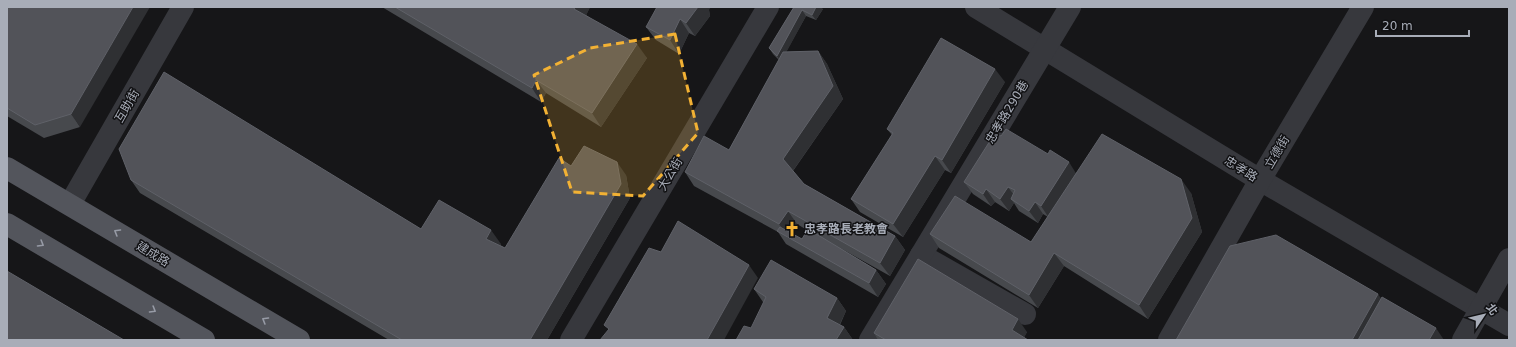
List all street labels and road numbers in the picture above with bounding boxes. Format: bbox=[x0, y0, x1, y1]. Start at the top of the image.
street label: 忠孝路290巷 bbox=[983, 78, 1031, 146]
street label: 互助街 bbox=[112, 87, 142, 125]
street label: 立德街 bbox=[1262, 133, 1292, 171]
street label: 忠孝路 bbox=[1222, 154, 1260, 184]
street label: 大公街 bbox=[655, 155, 685, 193]
street label: 建成路 bbox=[134, 239, 172, 269]

